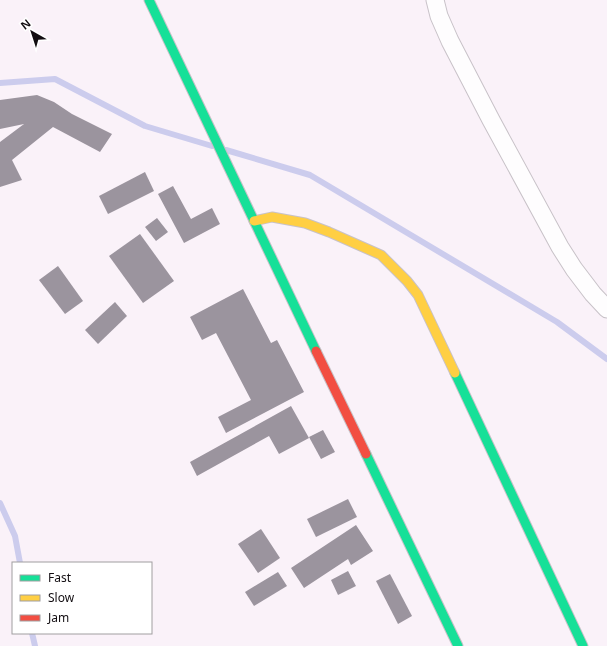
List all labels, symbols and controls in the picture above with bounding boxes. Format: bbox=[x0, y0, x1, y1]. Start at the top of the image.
north arrow bbox=[12, 12, 52, 52]
text: N bbox=[17, 15, 34, 32]
legend bbox=[12, 562, 152, 634]
text: Fast bbox=[48, 569, 72, 586]
text: Slow bbox=[48, 589, 75, 606]
text: Jam bbox=[47, 609, 69, 626]

